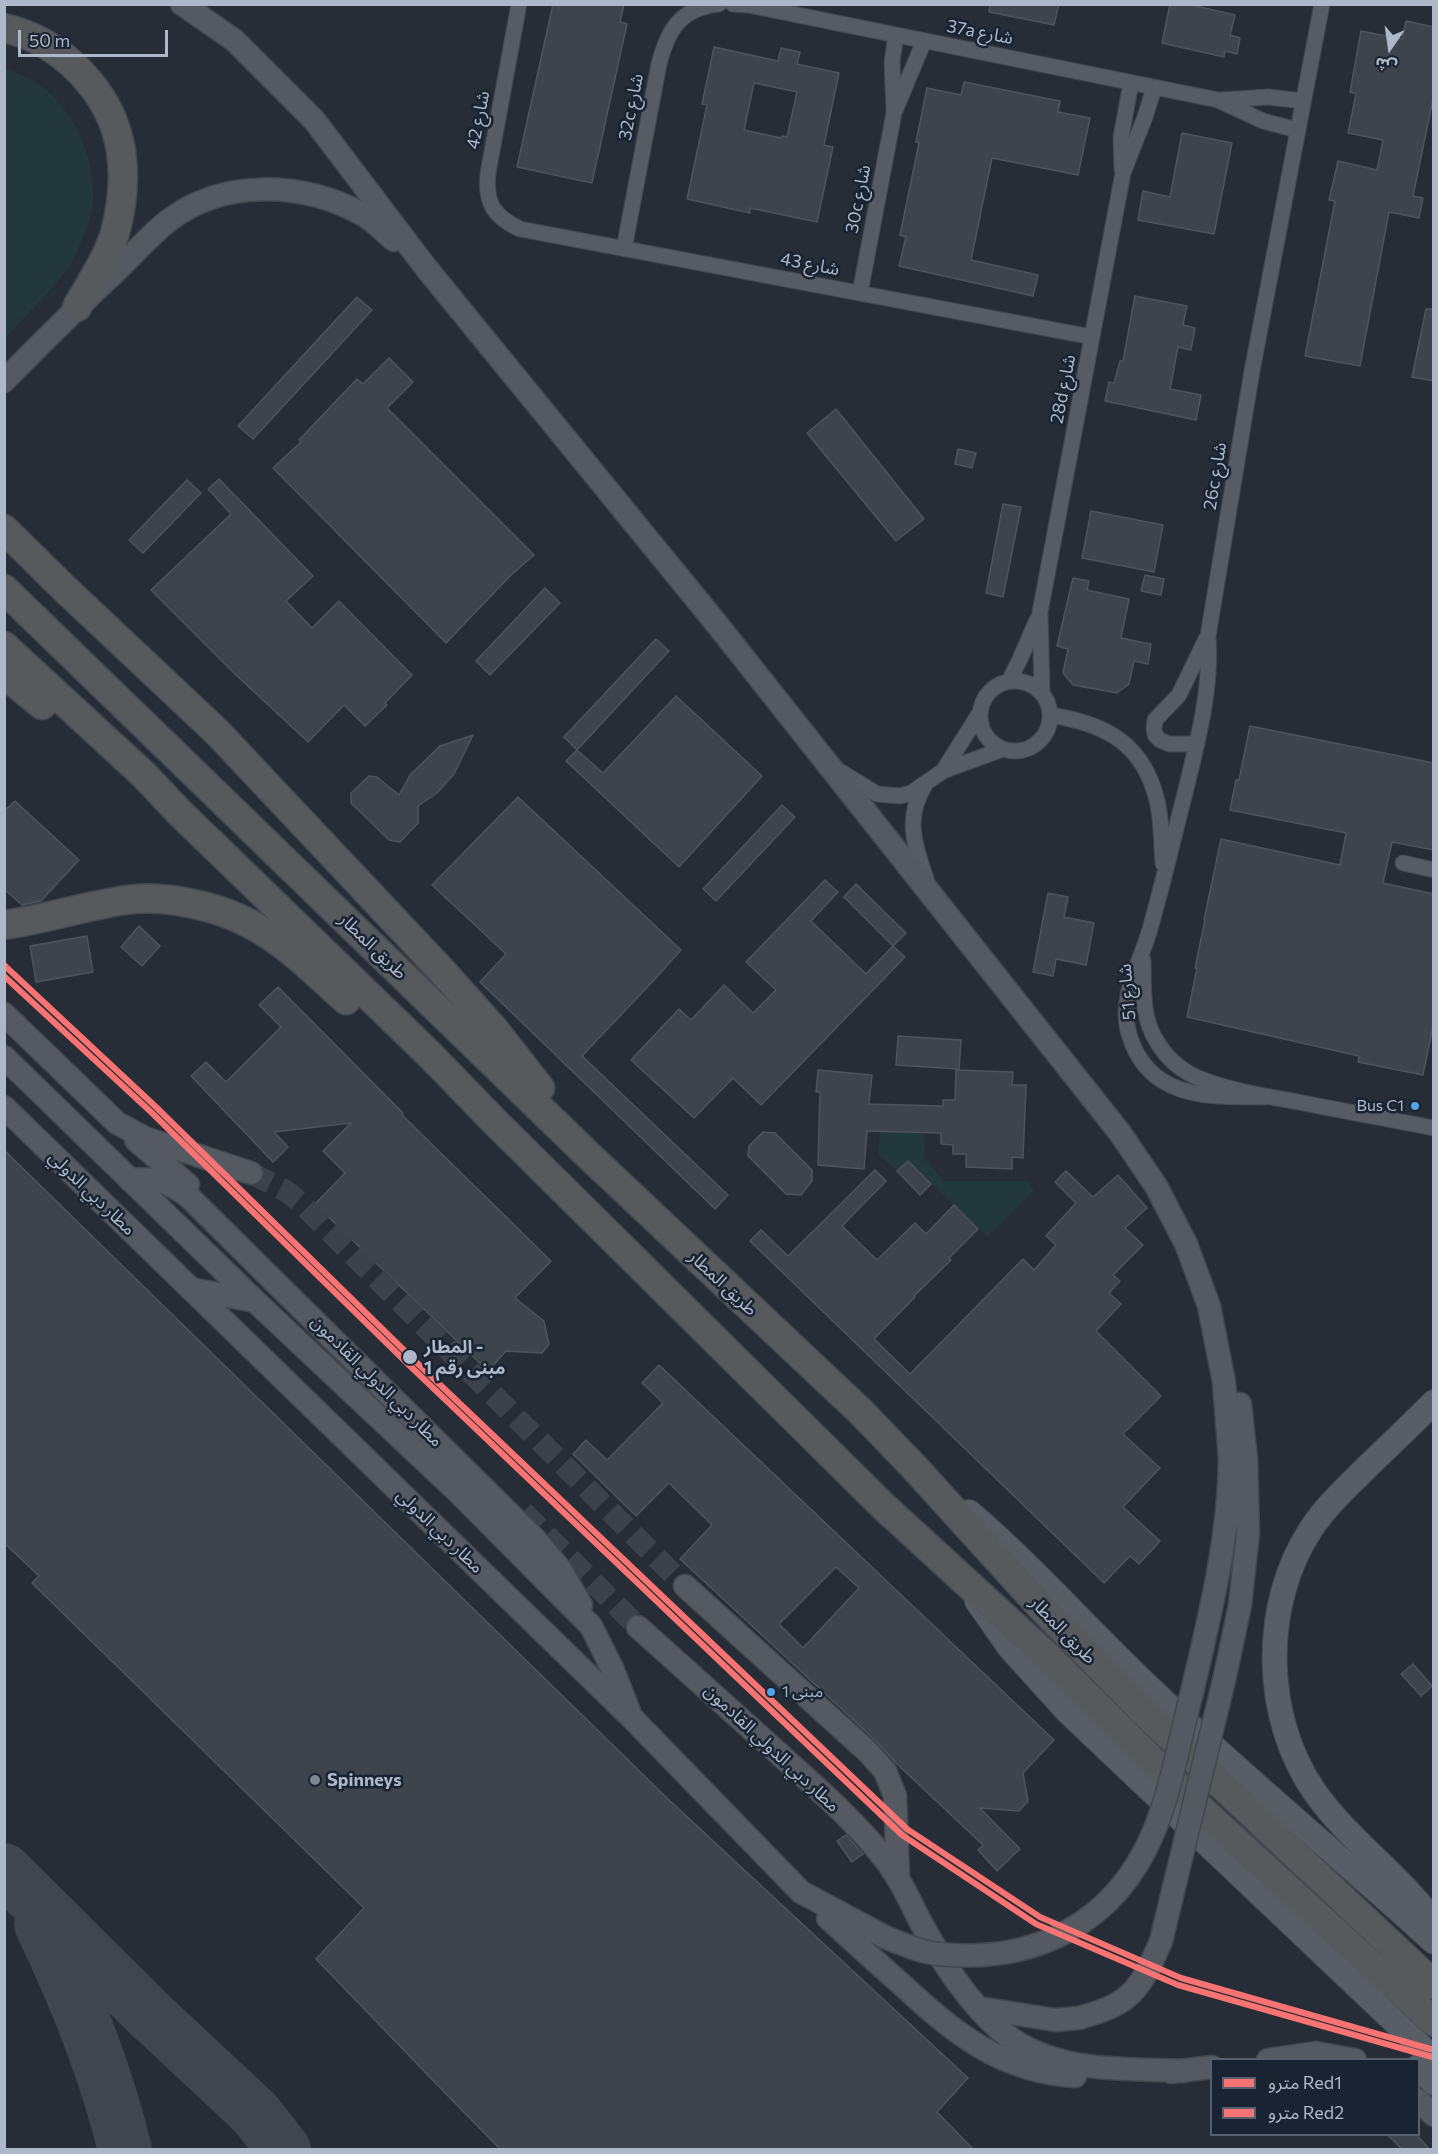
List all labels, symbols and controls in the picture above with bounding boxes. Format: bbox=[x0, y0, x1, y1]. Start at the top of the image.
street label: 37a شارع bbox=[945, 15, 1015, 49]
scale bar bbox=[21, 18, 171, 56]
north arrow bbox=[1360, 18, 1420, 78]
text: 50 m bbox=[29, 29, 70, 51]
text: ش bbox=[1373, 54, 1399, 78]
street label: 32c شارع bbox=[614, 72, 648, 142]
street label: شارع 42 bbox=[462, 89, 494, 151]
street label: 30c شارع bbox=[841, 163, 875, 235]
street label: شارع 43 bbox=[779, 248, 841, 280]
street label: 28d شارع bbox=[1046, 353, 1080, 425]
street label: 26c شارع bbox=[1199, 441, 1231, 511]
street label: طريق المطار bbox=[335, 908, 411, 984]
street label: شارع 51 bbox=[1114, 963, 1140, 1021]
place label: Bus C1 bbox=[1357, 1096, 1404, 1116]
marker: Bus C1 bbox=[1409, 1100, 1421, 1112]
street label: مطار دبي الدولي bbox=[44, 1146, 140, 1240]
street label: طريق المطار bbox=[684, 1246, 762, 1320]
street label: مطار دبي الدولي القادمون bbox=[307, 1311, 447, 1451]
place label: المطار - مبنى رقم 1 bbox=[424, 1336, 506, 1378]
marker: المطار - مبنى رقم 1 bbox=[401, 1348, 419, 1366]
street label: مطار دبي الدولي bbox=[392, 1484, 488, 1578]
street label: طريق المطار bbox=[1025, 1592, 1101, 1668]
street label: مطار دبي الدولي القادمون bbox=[700, 1680, 844, 1816]
place label: مبنى 1 bbox=[782, 1682, 823, 1702]
marker: مبنى 1 bbox=[765, 1686, 777, 1698]
place label: Spinneys bbox=[327, 1769, 402, 1791]
marker: Spinneys bbox=[308, 1773, 322, 1787]
legend bbox=[1210, 2058, 1420, 2136]
text: مترو Red1 bbox=[1268, 2071, 1342, 2093]
text: مترو Red2 bbox=[1268, 2101, 1344, 2123]

